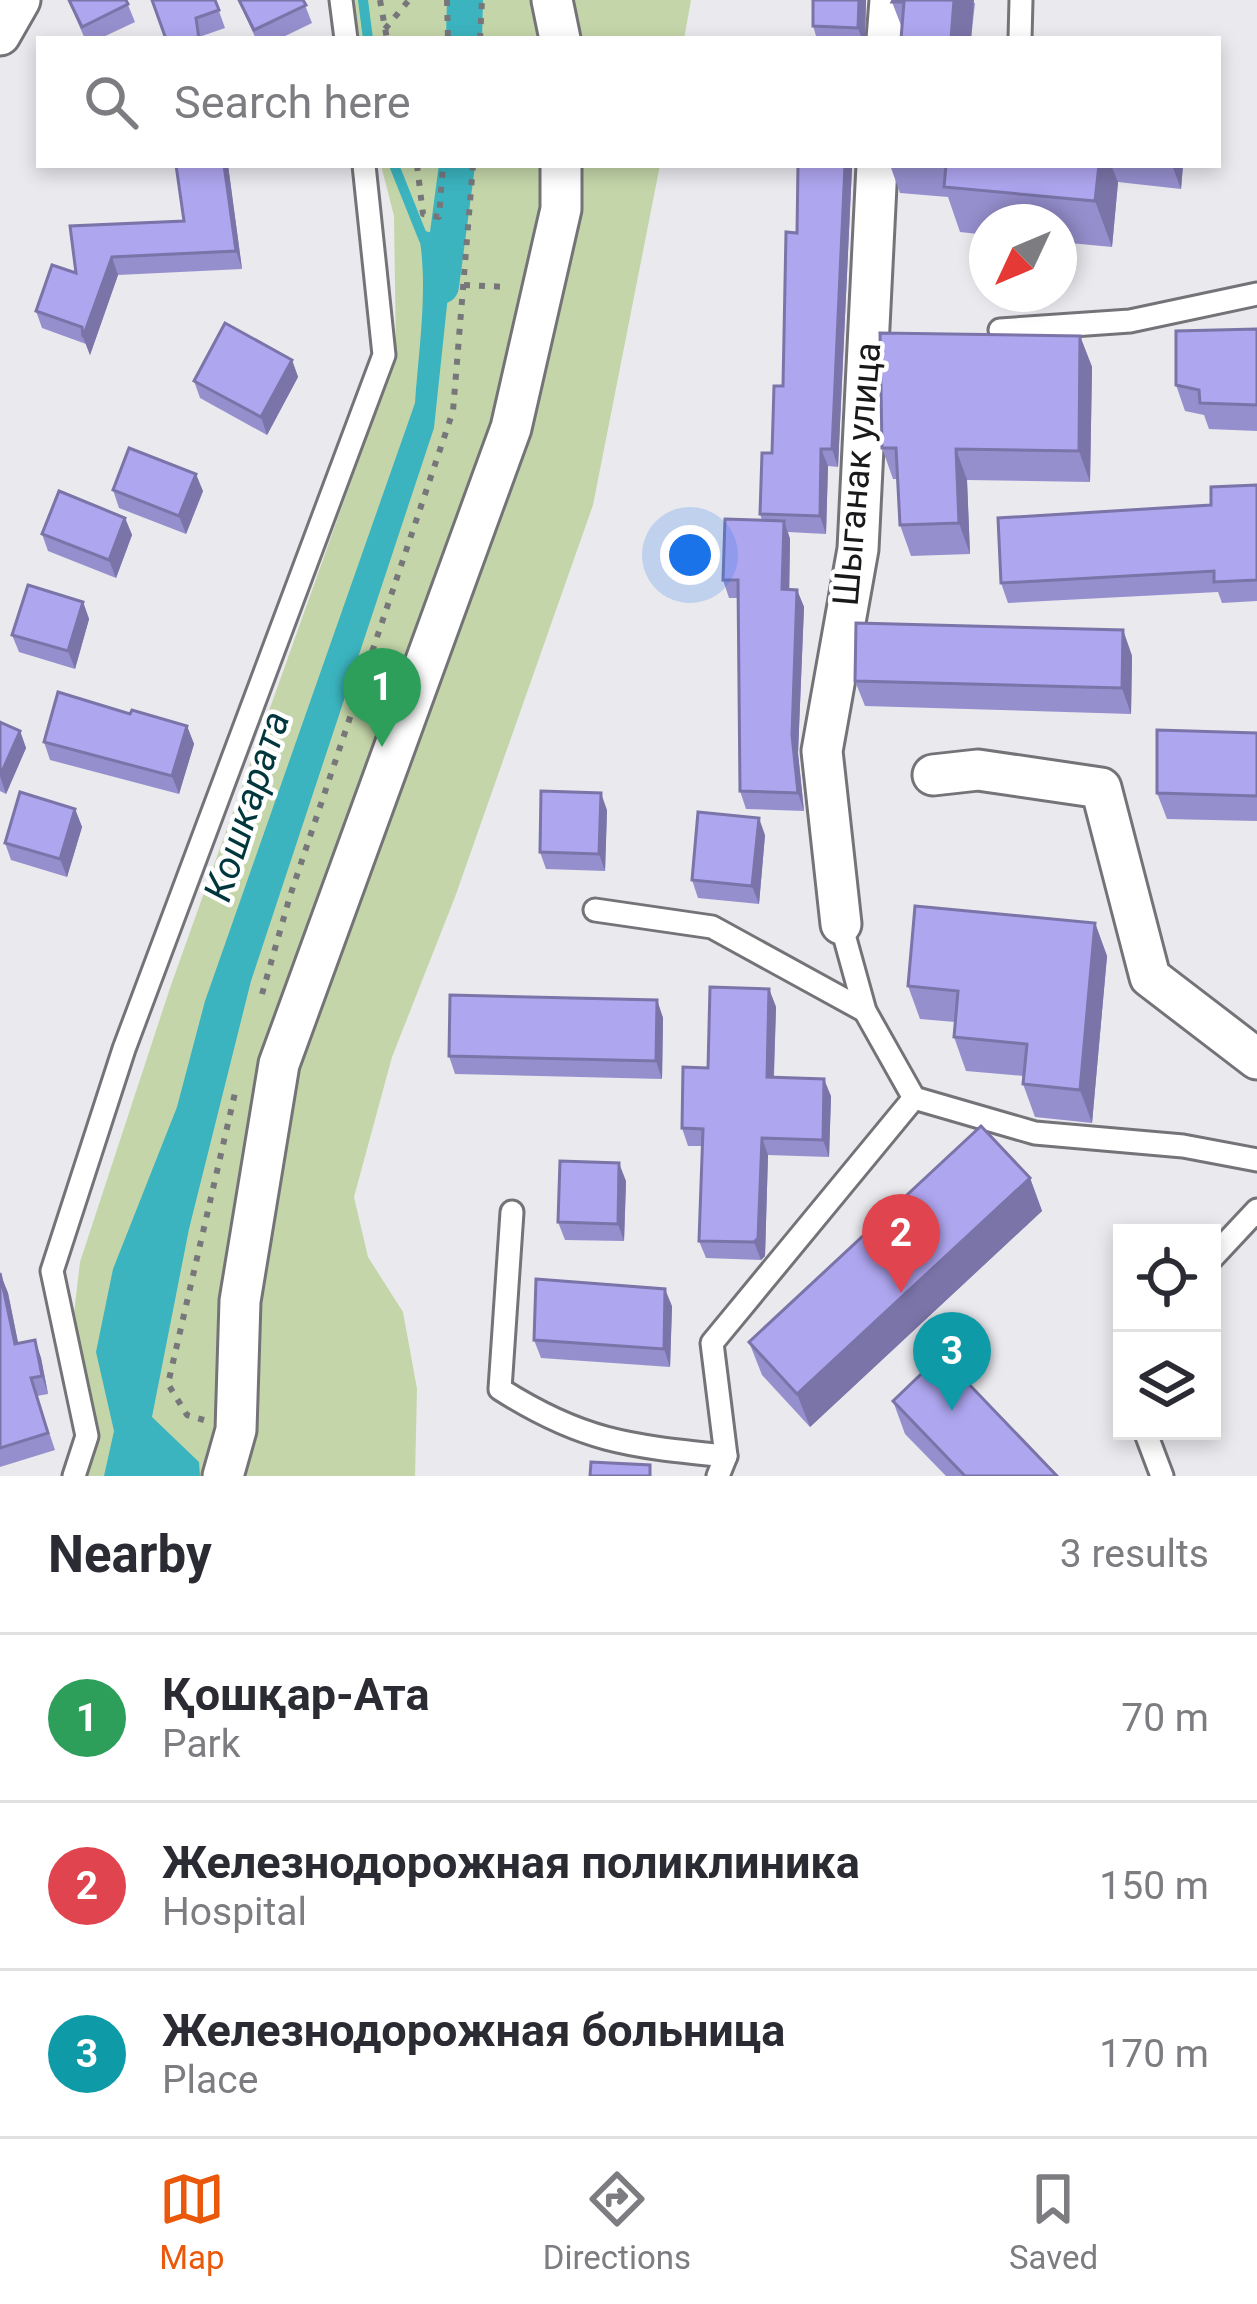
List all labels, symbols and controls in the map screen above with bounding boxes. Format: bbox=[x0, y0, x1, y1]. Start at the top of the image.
search box bbox=[36, 36, 1221, 168]
icon: search bbox=[78, 69, 144, 135]
text: Search here bbox=[174, 76, 411, 129]
north arrow bbox=[969, 204, 1077, 312]
street label: Шыганак улица bbox=[825, 341, 889, 607]
your location bbox=[660, 525, 720, 585]
pin: 1 bbox=[343, 648, 421, 747]
water label: Кошкарата bbox=[195, 706, 299, 907]
pin: 2 bbox=[862, 1194, 940, 1293]
map controls bbox=[1113, 1224, 1221, 1440]
button: locate bbox=[1113, 1224, 1221, 1332]
pin: 3 bbox=[913, 1312, 991, 1411]
button: layers bbox=[1113, 1332, 1221, 1440]
text: Nearby bbox=[48, 1525, 212, 1584]
text: 3 results bbox=[1060, 1531, 1209, 1577]
text: Қошқар-Ата bbox=[162, 1668, 430, 1721]
text: 1 bbox=[76, 1695, 98, 1741]
text: 70 m bbox=[1121, 1695, 1209, 1741]
text: Park bbox=[162, 1721, 241, 1767]
text: Железнодорожная поликлиника bbox=[162, 1836, 860, 1889]
text: 2 bbox=[76, 1863, 98, 1909]
text: 150 m bbox=[1099, 1863, 1209, 1909]
text: Hospital bbox=[162, 1889, 307, 1935]
text: Железнодорожная больница bbox=[162, 2004, 785, 2057]
text: 3 bbox=[76, 2031, 98, 2077]
text: 170 m bbox=[1099, 2031, 1209, 2077]
text: Place bbox=[162, 2057, 258, 2103]
tab: Map bbox=[159, 2166, 225, 2277]
tab: Directions bbox=[543, 2166, 691, 2277]
tab: Saved bbox=[1009, 2166, 1098, 2277]

